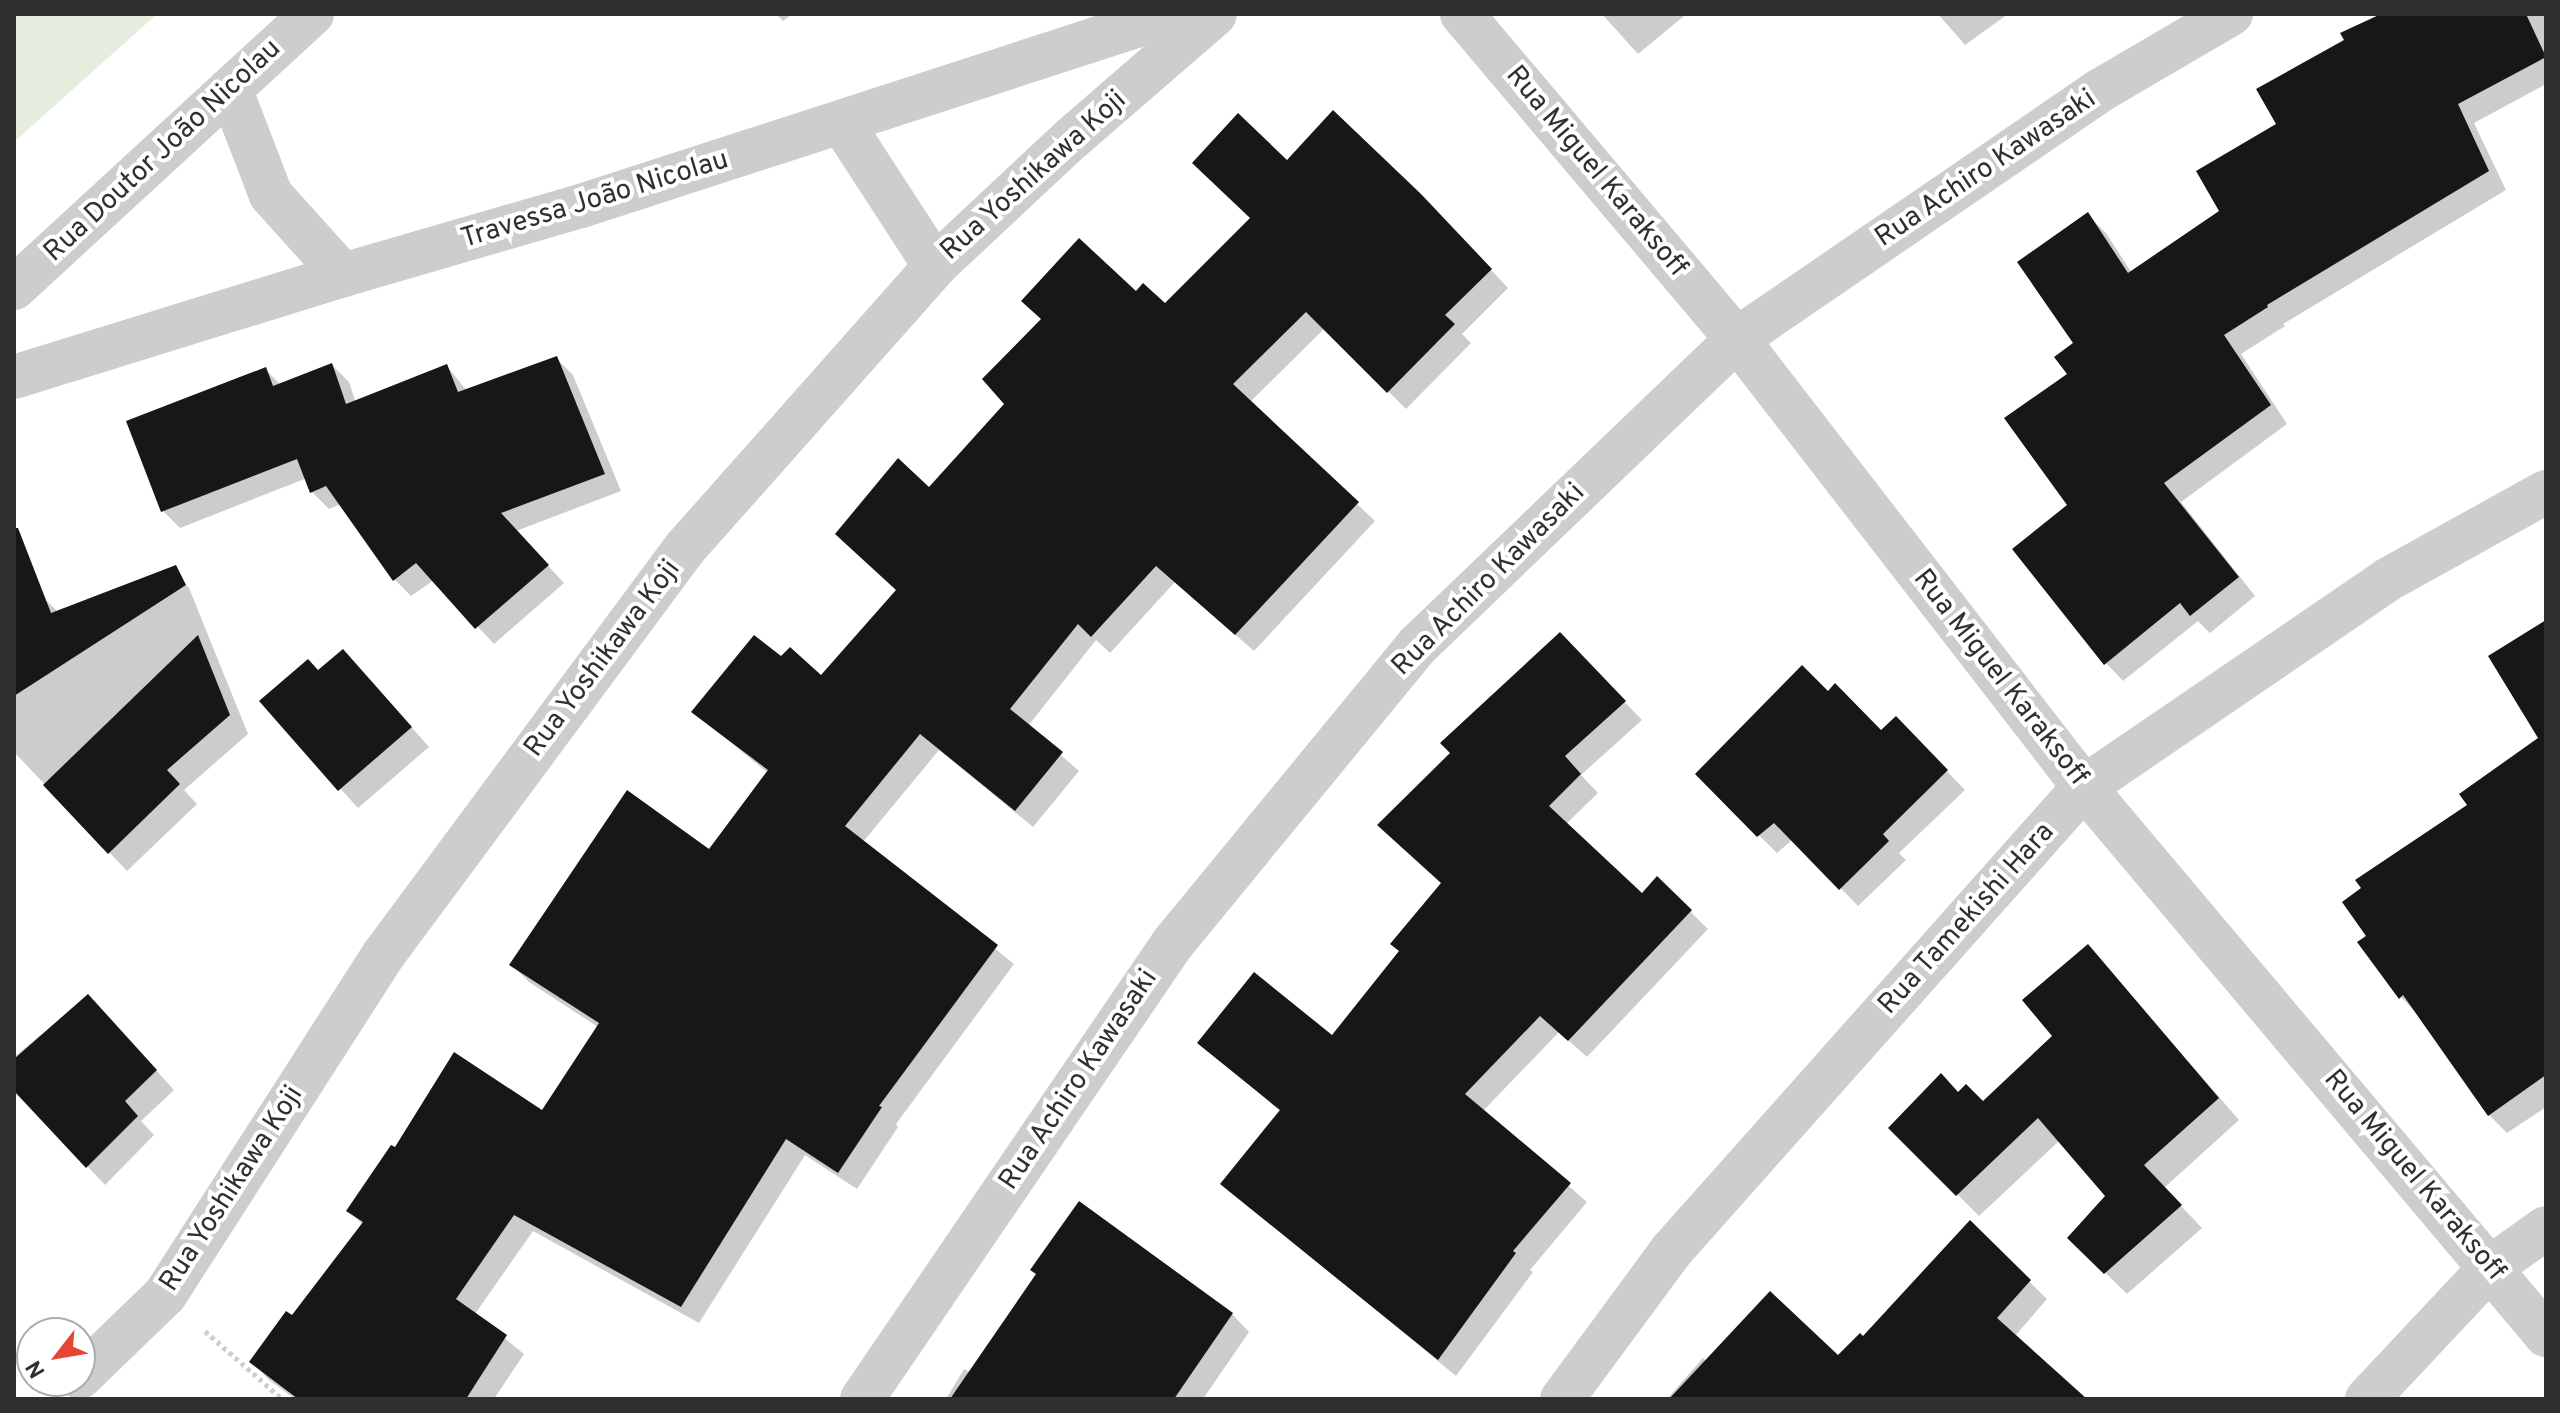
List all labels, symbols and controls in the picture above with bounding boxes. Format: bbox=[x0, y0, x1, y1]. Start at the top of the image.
street label: Rua Doutor João Nicolau bbox=[38, 33, 288, 269]
street label: Rua Miguel Karaksoff bbox=[1498, 60, 1694, 284]
street label: Rua Achiro Kawasaki bbox=[1869, 82, 2103, 256]
street label: Rua Yoshikawa Koji bbox=[934, 83, 1134, 269]
street label: Travessa João Nicolau bbox=[457, 143, 733, 257]
street label: Rua Achiro Kawasaki bbox=[1385, 476, 1593, 684]
street label: Rua Yoshikawa Koji bbox=[518, 553, 688, 765]
street label: Rua Miguel Karaksoff bbox=[1905, 563, 2095, 793]
street label: Rua Tamekishi Hara bbox=[1872, 816, 2062, 1022]
street label: Rua Achiro Kawasaki bbox=[992, 963, 1166, 1197]
street label: Rua Miguel Karaksoff bbox=[2316, 1064, 2512, 1288]
street label: Rua Yoshikawa Koji bbox=[153, 1079, 311, 1299]
north arrow bbox=[16, 1317, 96, 1397]
text: N bbox=[21, 1355, 52, 1382]

